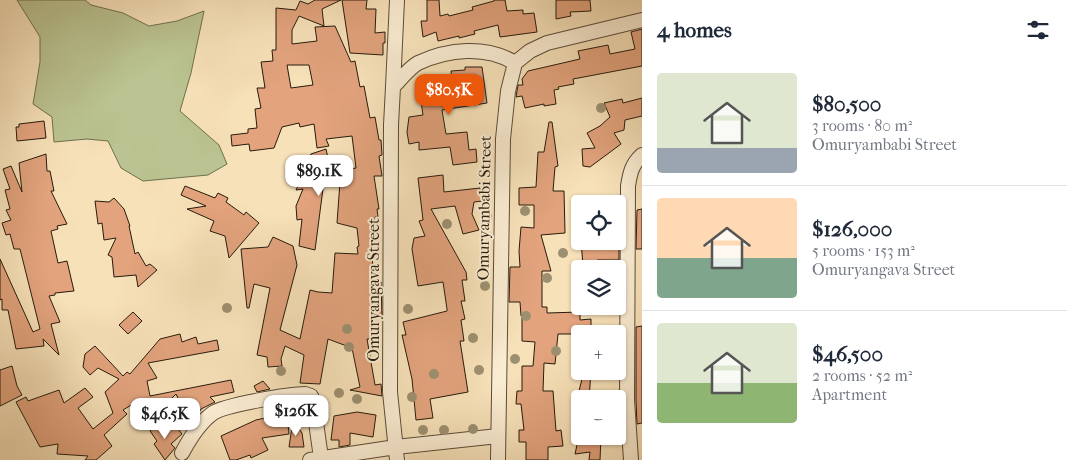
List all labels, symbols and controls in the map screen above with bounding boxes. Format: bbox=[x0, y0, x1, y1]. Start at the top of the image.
icon: filters bbox=[1024, 16, 1052, 44]
text: 4 homes bbox=[657, 18, 732, 42]
pin: $80.5K bbox=[408, 74, 490, 116]
text: $80.5K bbox=[426, 80, 472, 99]
text: $80,500 bbox=[812, 92, 881, 116]
icon: home bbox=[697, 93, 757, 153]
text: 3 rooms · 80 m² bbox=[812, 116, 912, 135]
street label: Omuryambabi Street bbox=[473, 135, 495, 281]
text: Omuryambabi Street bbox=[812, 135, 957, 154]
pin: $89.1K bbox=[278, 154, 360, 197]
text: $89.1K bbox=[296, 161, 342, 180]
map controls bbox=[571, 195, 626, 445]
button: locate bbox=[571, 195, 626, 250]
text: $126,000 bbox=[812, 217, 892, 241]
street label: Omuryangava Street bbox=[364, 218, 383, 362]
icon: home bbox=[697, 218, 757, 278]
text: 5 rooms · 153 m² bbox=[812, 241, 915, 260]
button: layers bbox=[571, 260, 626, 315]
text: Omuryangava Street bbox=[812, 260, 955, 279]
button: + bbox=[571, 325, 626, 380]
text: $46,500 bbox=[812, 342, 883, 366]
icon: home bbox=[697, 343, 757, 403]
text: 2 rooms · 52 m² bbox=[812, 366, 912, 385]
text: Apartment bbox=[812, 385, 887, 404]
button: − bbox=[571, 390, 626, 445]
pin: $126K bbox=[261, 394, 331, 437]
pin: $46.5K bbox=[124, 398, 206, 440]
text: $126K bbox=[274, 401, 318, 420]
text: $46.5K bbox=[141, 404, 189, 423]

